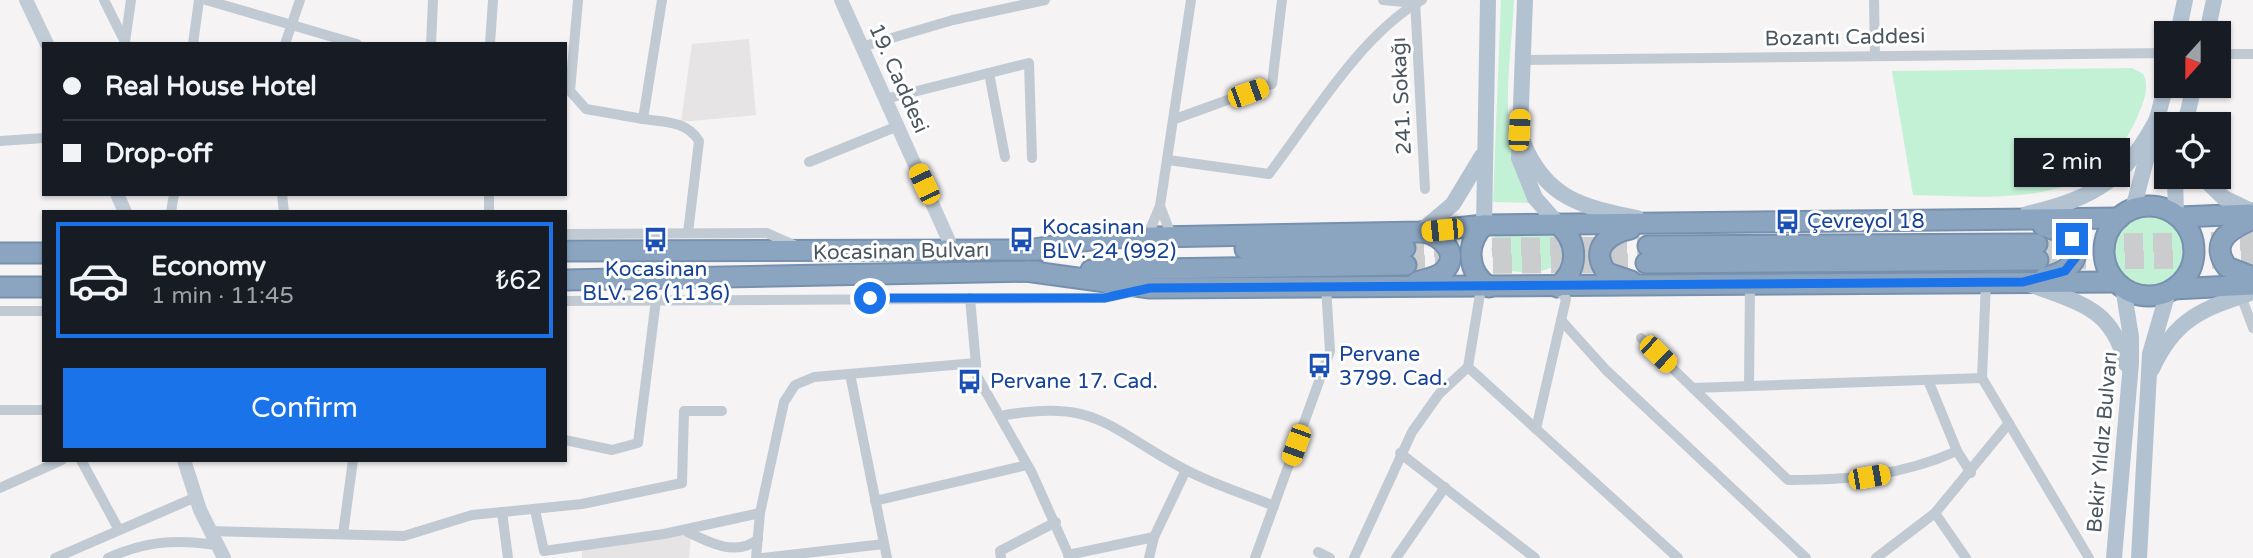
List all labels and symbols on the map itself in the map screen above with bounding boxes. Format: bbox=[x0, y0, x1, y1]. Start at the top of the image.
street label: 19. Caddesi bbox=[863, 19, 934, 137]
north arrow bbox=[2154, 21, 2231, 98]
street label: Bozantı Caddesi bbox=[1764, 24, 1926, 51]
street label: 241. Sokağı bbox=[1386, 37, 1417, 155]
car bbox=[1225, 76, 1272, 110]
car bbox=[1508, 108, 1531, 152]
callout: 2 min bbox=[2014, 138, 2130, 187]
car bbox=[906, 161, 943, 207]
bus stop icon: Çevreyol 18 bbox=[1773, 207, 1801, 235]
place label: Çevreyol 18 bbox=[1807, 209, 1925, 234]
place label: Kocasinan BLV. 24 (992) bbox=[1042, 215, 1176, 264]
car bbox=[1421, 217, 1464, 243]
route end bbox=[2056, 223, 2088, 255]
bus stop icon: Kocasinan BLV. 24 (992) bbox=[1008, 225, 1036, 253]
bus stop icon: Kocasinan BLV. 26 (1136) bbox=[642, 226, 670, 254]
street label: Kocasinan Bulvarı bbox=[813, 237, 989, 266]
place label: Kocasinan BLV. 26 (1136) bbox=[582, 257, 730, 306]
route start bbox=[854, 282, 886, 314]
car bbox=[1636, 332, 1681, 376]
place label: Pervane 3799. Cad. bbox=[1339, 342, 1448, 391]
street label: Bekir Yıldız Bulvarı bbox=[2082, 350, 2123, 534]
bus stop icon: Pervane 3799. Cad. bbox=[1305, 352, 1333, 380]
bus stop icon: Pervane 17. Cad. bbox=[956, 367, 984, 395]
place label: Pervane 17. Cad. bbox=[990, 369, 1158, 394]
car bbox=[1279, 422, 1314, 468]
car bbox=[1847, 463, 1892, 491]

